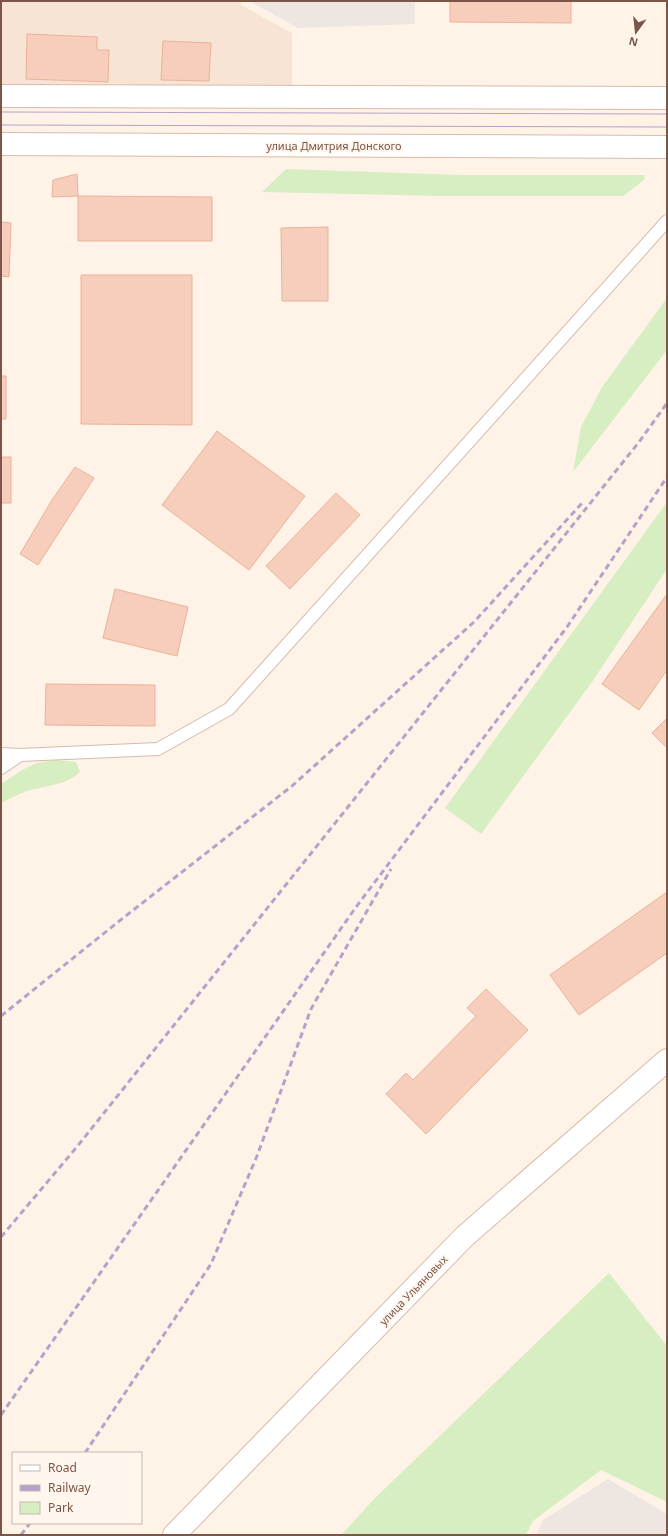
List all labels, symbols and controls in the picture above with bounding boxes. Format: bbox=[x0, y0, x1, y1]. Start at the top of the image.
north arrow bbox=[616, 12, 656, 52]
text: N bbox=[627, 34, 640, 51]
street label: улица Дмитрия Донского bbox=[266, 138, 402, 153]
street label: улица Ульяновых bbox=[376, 1251, 451, 1328]
legend bbox=[12, 1452, 142, 1524]
text: Road bbox=[48, 1459, 77, 1476]
text: Railway bbox=[48, 1479, 92, 1496]
text: Park bbox=[48, 1499, 74, 1516]

